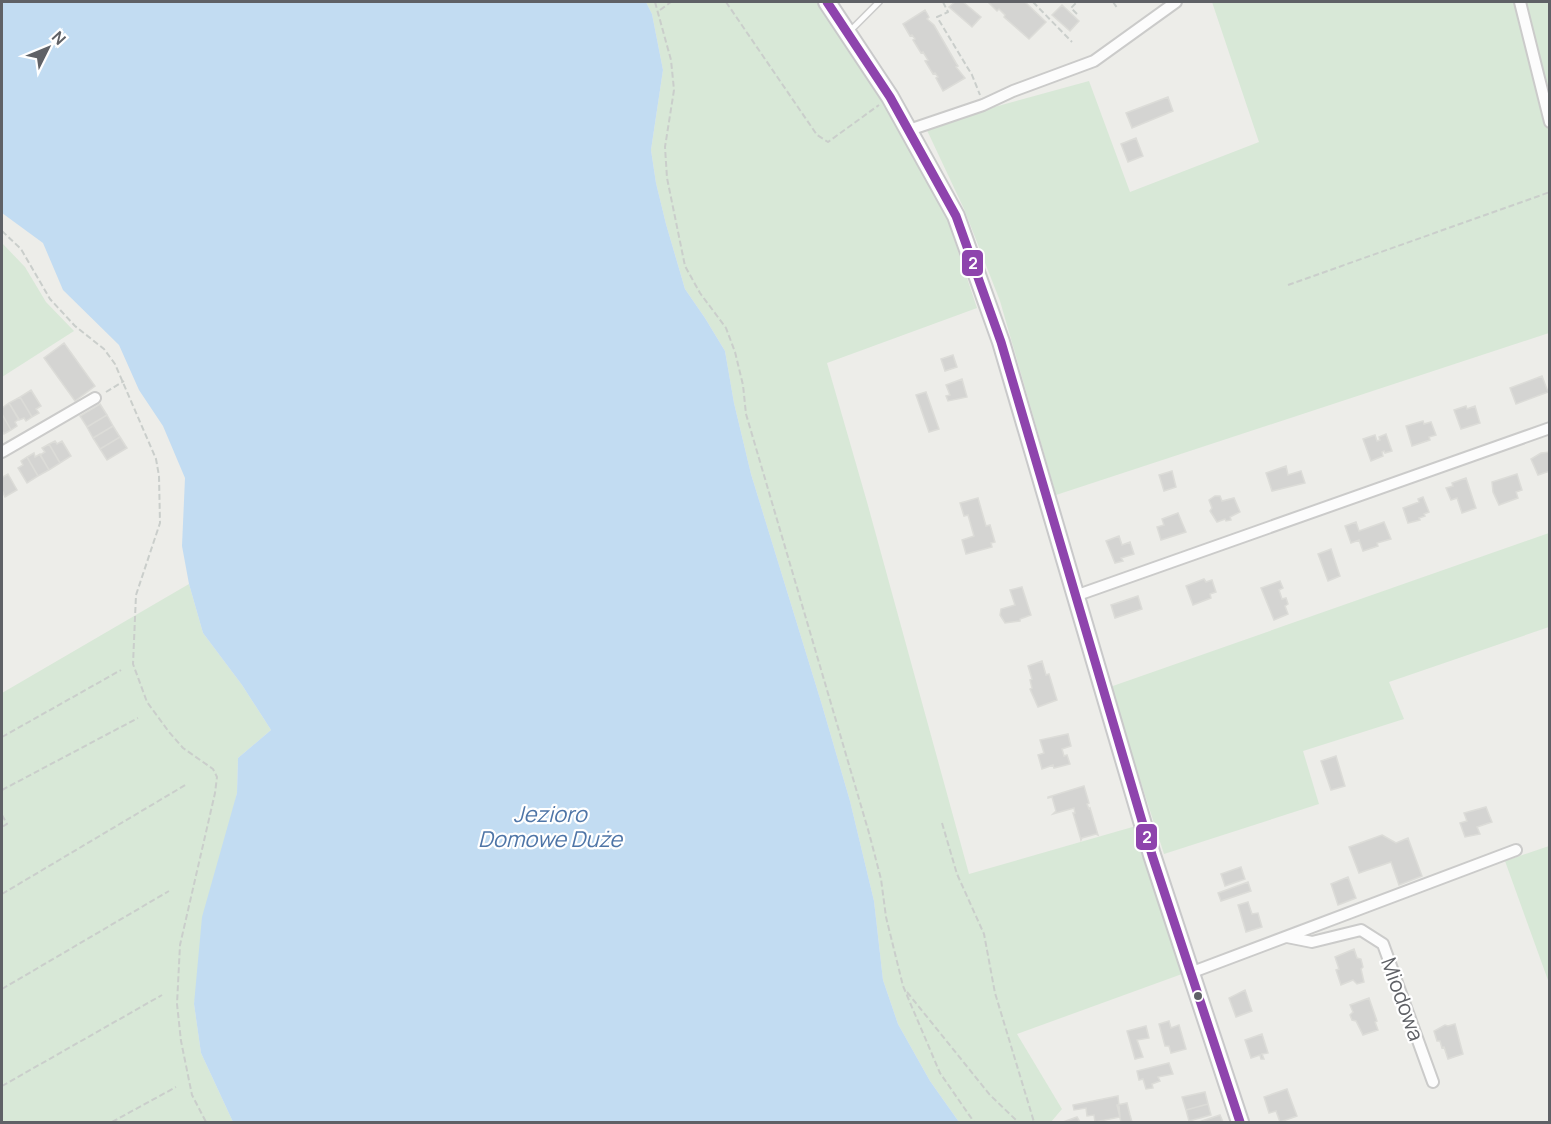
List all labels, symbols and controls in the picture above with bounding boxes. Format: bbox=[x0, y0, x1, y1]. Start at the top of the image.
north arrow bbox=[18, 18, 78, 78]
text: N bbox=[47, 26, 71, 49]
line badge: 2 bbox=[961, 249, 984, 277]
text: 2 bbox=[968, 252, 978, 274]
water label: Jezioro Domowe Duże bbox=[478, 799, 623, 854]
line badge: 2 bbox=[1135, 823, 1158, 851]
text: 2 bbox=[1142, 826, 1152, 848]
street label: Miodowa bbox=[1375, 954, 1431, 1044]
unlabelled marker bbox=[1192, 990, 1204, 1002]

